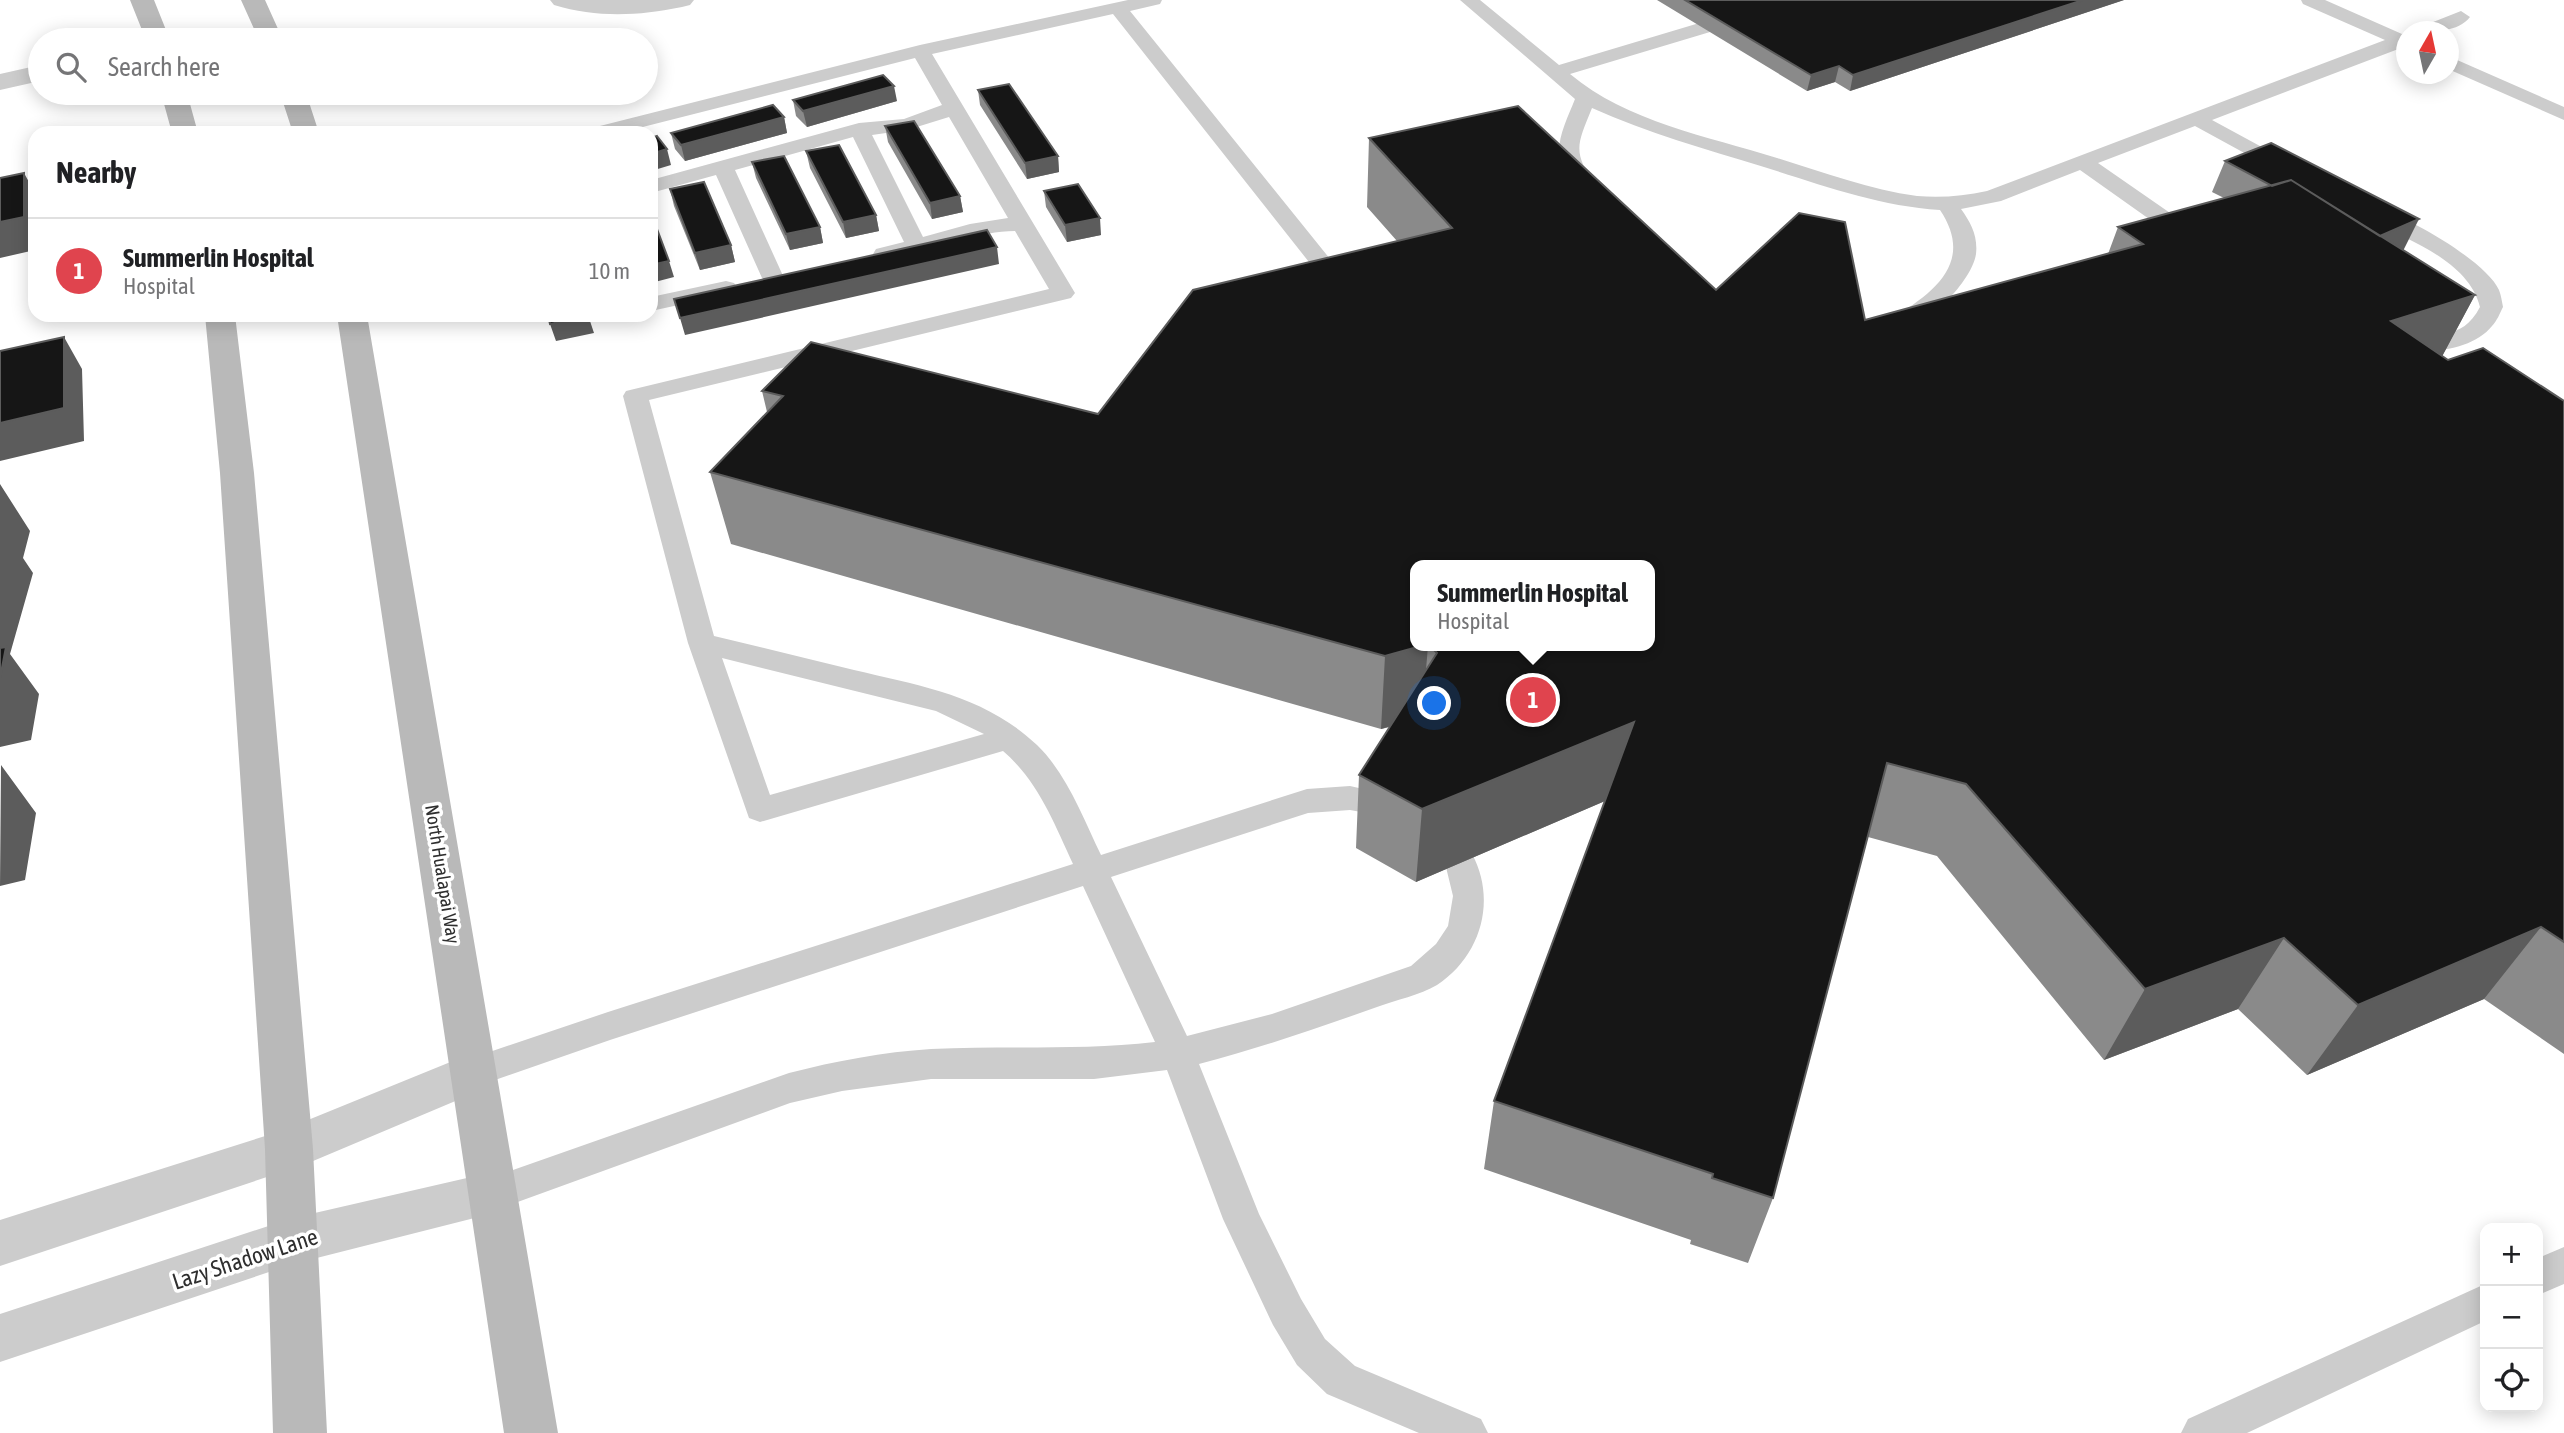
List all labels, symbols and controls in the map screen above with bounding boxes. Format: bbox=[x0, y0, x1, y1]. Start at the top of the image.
north arrow bbox=[2396, 21, 2459, 84]
search box bbox=[28, 28, 658, 105]
icon: search bbox=[52, 48, 90, 86]
text: Search here bbox=[108, 52, 220, 82]
text: Nearby bbox=[56, 155, 136, 189]
text: Summerlin Hospital bbox=[123, 243, 314, 273]
text: 1 bbox=[74, 258, 84, 284]
text: 10 m bbox=[589, 258, 630, 284]
text: Hospital bbox=[123, 273, 195, 299]
popup bbox=[1410, 560, 1655, 651]
text: Summerlin Hospital bbox=[1437, 578, 1628, 608]
text: Hospital bbox=[1437, 608, 1509, 634]
pin: 1 bbox=[1510, 674, 1556, 726]
your location bbox=[1417, 686, 1451, 720]
street label: North Hualapai Way bbox=[421, 803, 465, 945]
street label: Lazy Shadow Lane bbox=[169, 1223, 321, 1295]
map controls bbox=[2480, 1223, 2543, 1412]
button: + bbox=[2480, 1223, 2543, 1286]
button: − bbox=[2480, 1286, 2543, 1349]
button: locate bbox=[2480, 1349, 2543, 1412]

